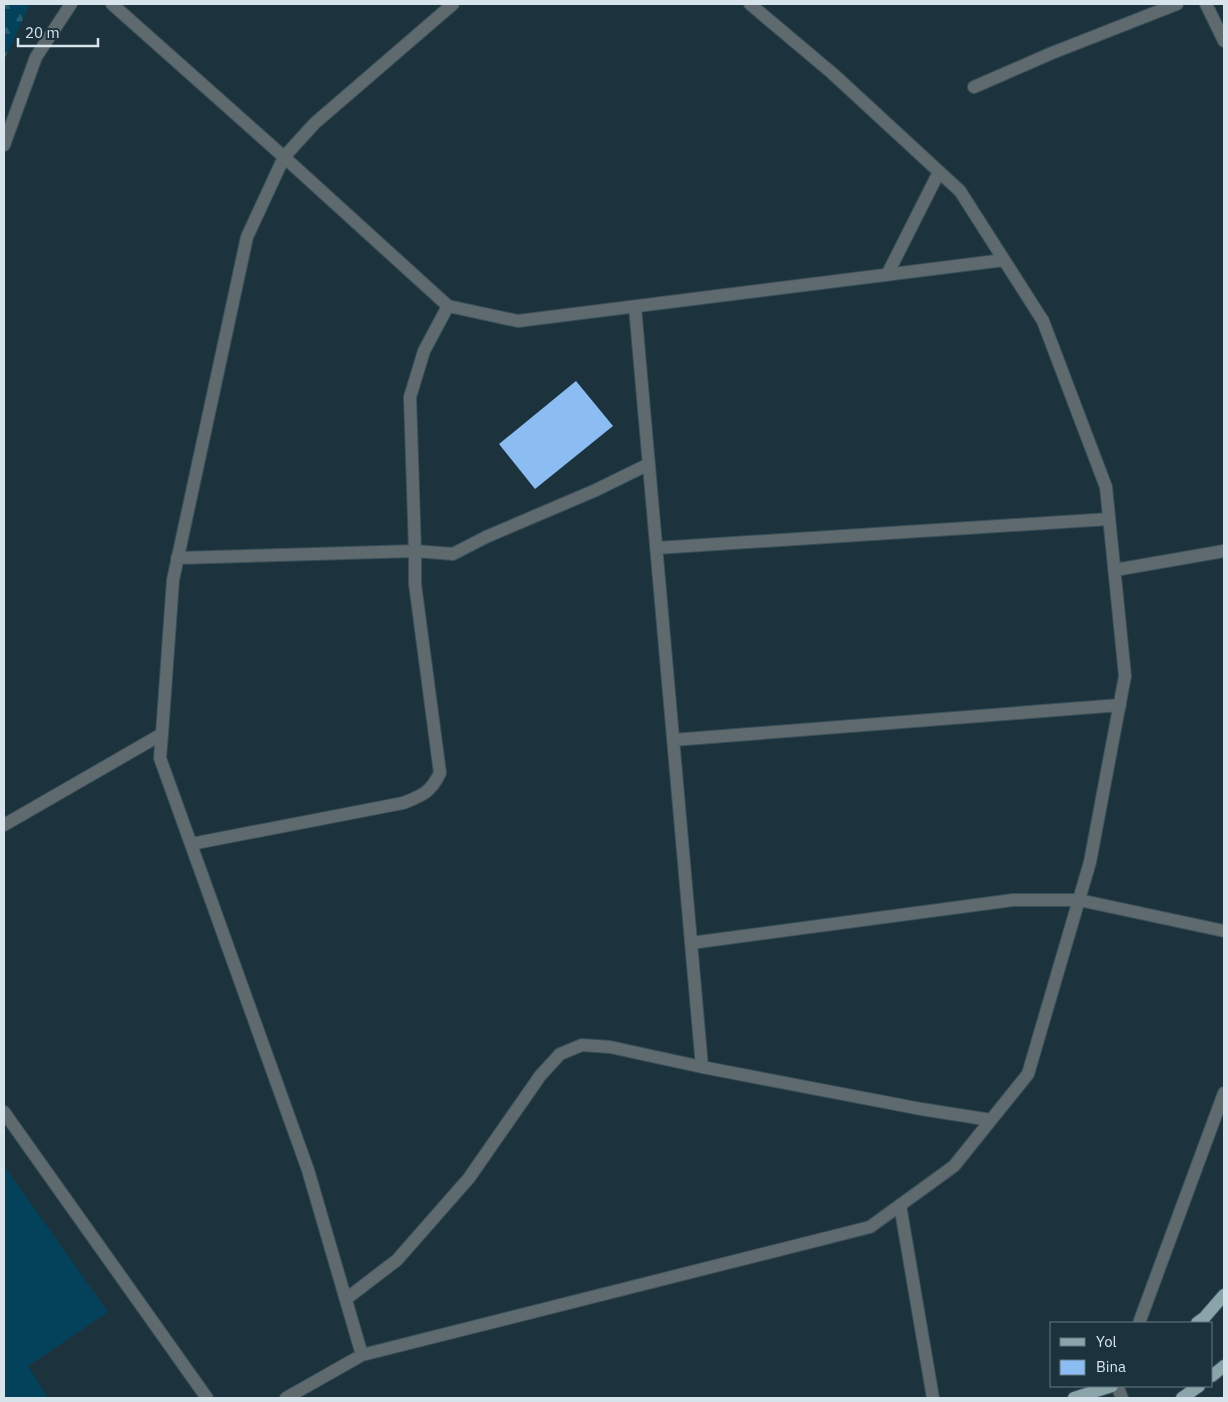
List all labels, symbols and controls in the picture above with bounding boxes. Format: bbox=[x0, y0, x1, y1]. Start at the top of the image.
scale bar bbox=[18, 15, 98, 47]
text: 20 m bbox=[25, 23, 60, 42]
legend bbox=[1050, 1322, 1213, 1387]
text: Yol bbox=[1096, 1332, 1117, 1351]
text: Bina bbox=[1096, 1357, 1126, 1376]

